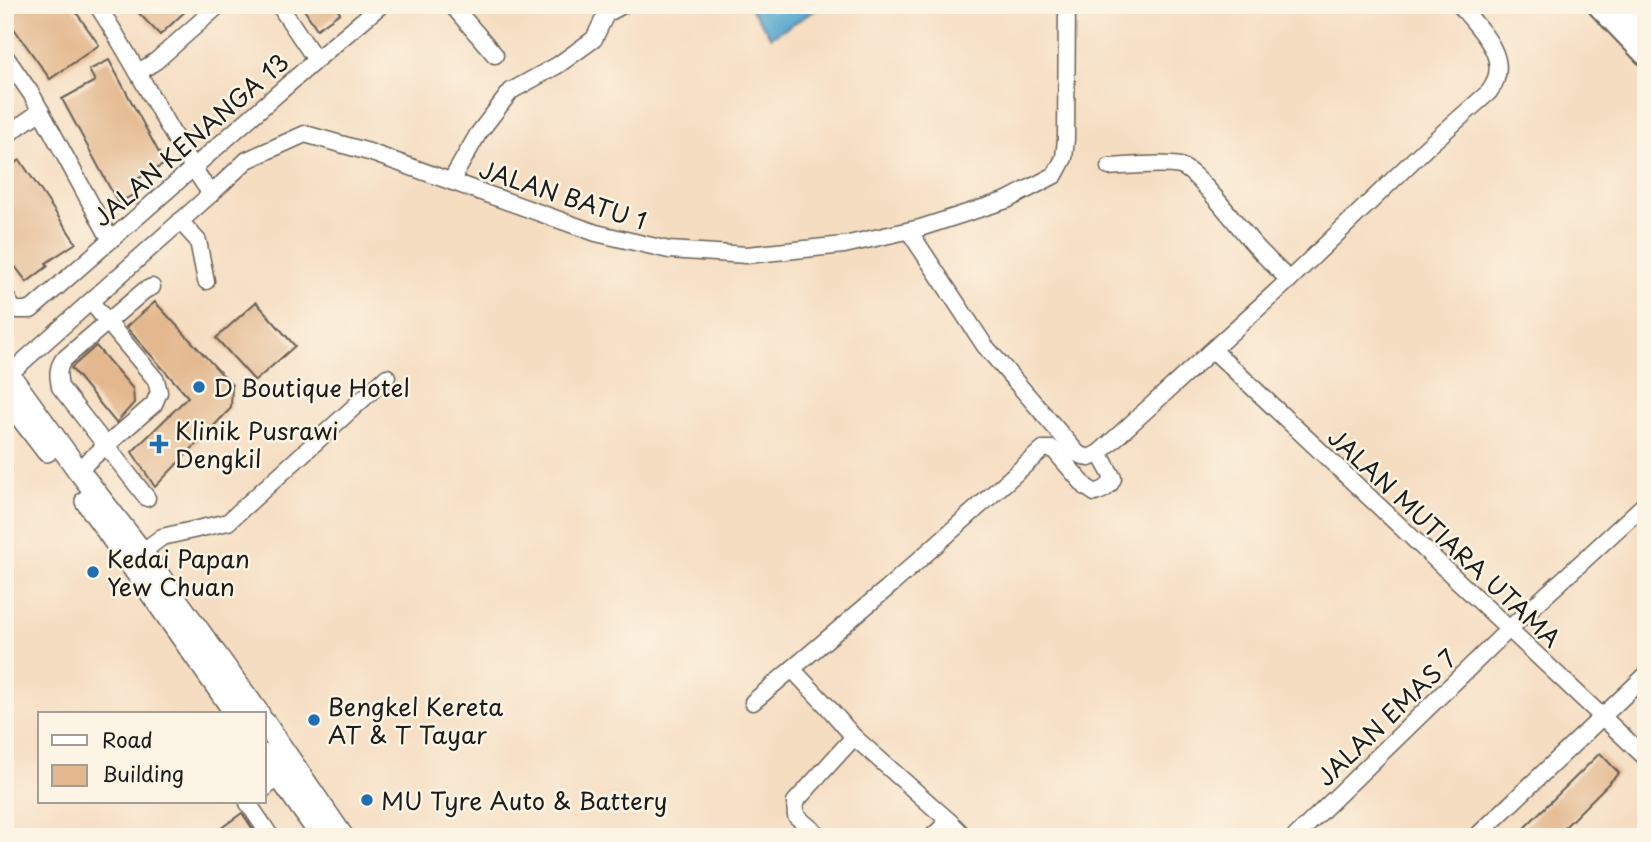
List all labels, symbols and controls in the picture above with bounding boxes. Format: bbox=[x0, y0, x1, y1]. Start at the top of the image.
street label: JALAN KENANGA 13 bbox=[84, 44, 296, 234]
street label: JALAN BATU 1 bbox=[475, 150, 651, 238]
place label: D Boutique Hotel bbox=[213, 369, 410, 405]
marker: D Boutique Hotel bbox=[191, 379, 207, 395]
place label: Klinik Pusrawi Dengkil bbox=[175, 412, 338, 476]
street label: JALAN MUTIARA UTAMA bbox=[1320, 419, 1570, 655]
marker: Klinik Pusrawi Dengkil bbox=[149, 434, 169, 454]
place label: Kedai Papan Yew Chuan bbox=[107, 540, 250, 604]
marker: Kedai Papan Yew Chuan bbox=[85, 564, 101, 580]
street label: JALAN EMAS 7 bbox=[1307, 640, 1465, 794]
place label: Bengkel Kereta AT & T Tayar bbox=[328, 688, 503, 752]
legend bbox=[38, 712, 266, 804]
marker: Bengkel Kereta AT & T Tayar bbox=[306, 712, 322, 728]
text: Road bbox=[102, 723, 153, 755]
text: Building bbox=[102, 757, 184, 789]
place label: MU Tyre Auto & Battery bbox=[381, 782, 667, 818]
marker: MU Tyre Auto & Battery bbox=[359, 792, 375, 808]

